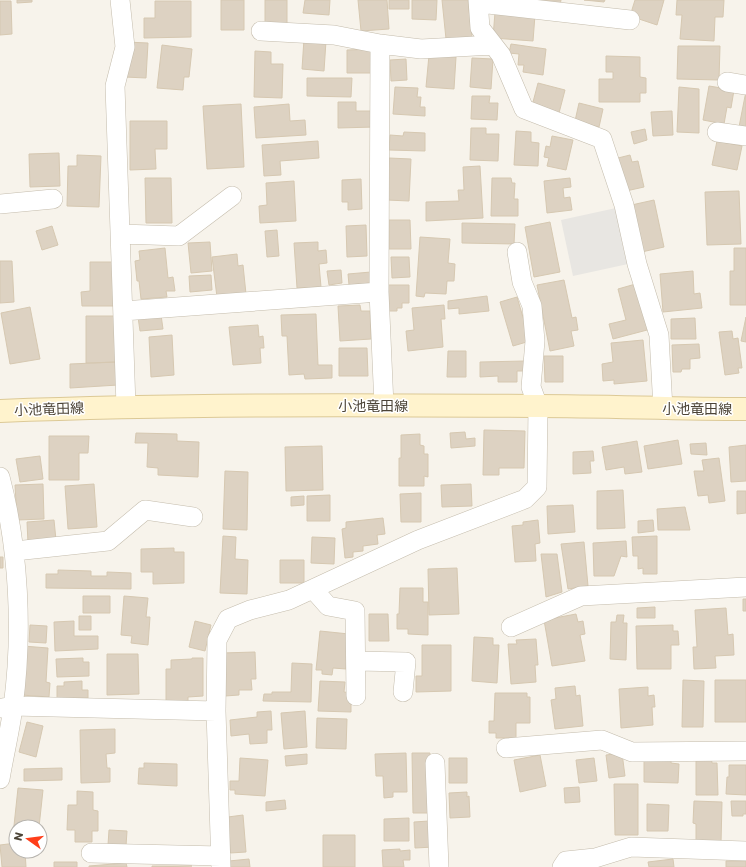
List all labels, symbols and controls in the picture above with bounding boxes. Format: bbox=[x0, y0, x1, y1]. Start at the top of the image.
street label: 小池竜田線 bbox=[338, 396, 408, 416]
street label: 小池竜田線 bbox=[14, 398, 84, 420]
street label: 小池竜田線 bbox=[662, 399, 732, 419]
north arrow bbox=[8, 819, 48, 859]
text: N bbox=[10, 831, 27, 843]

